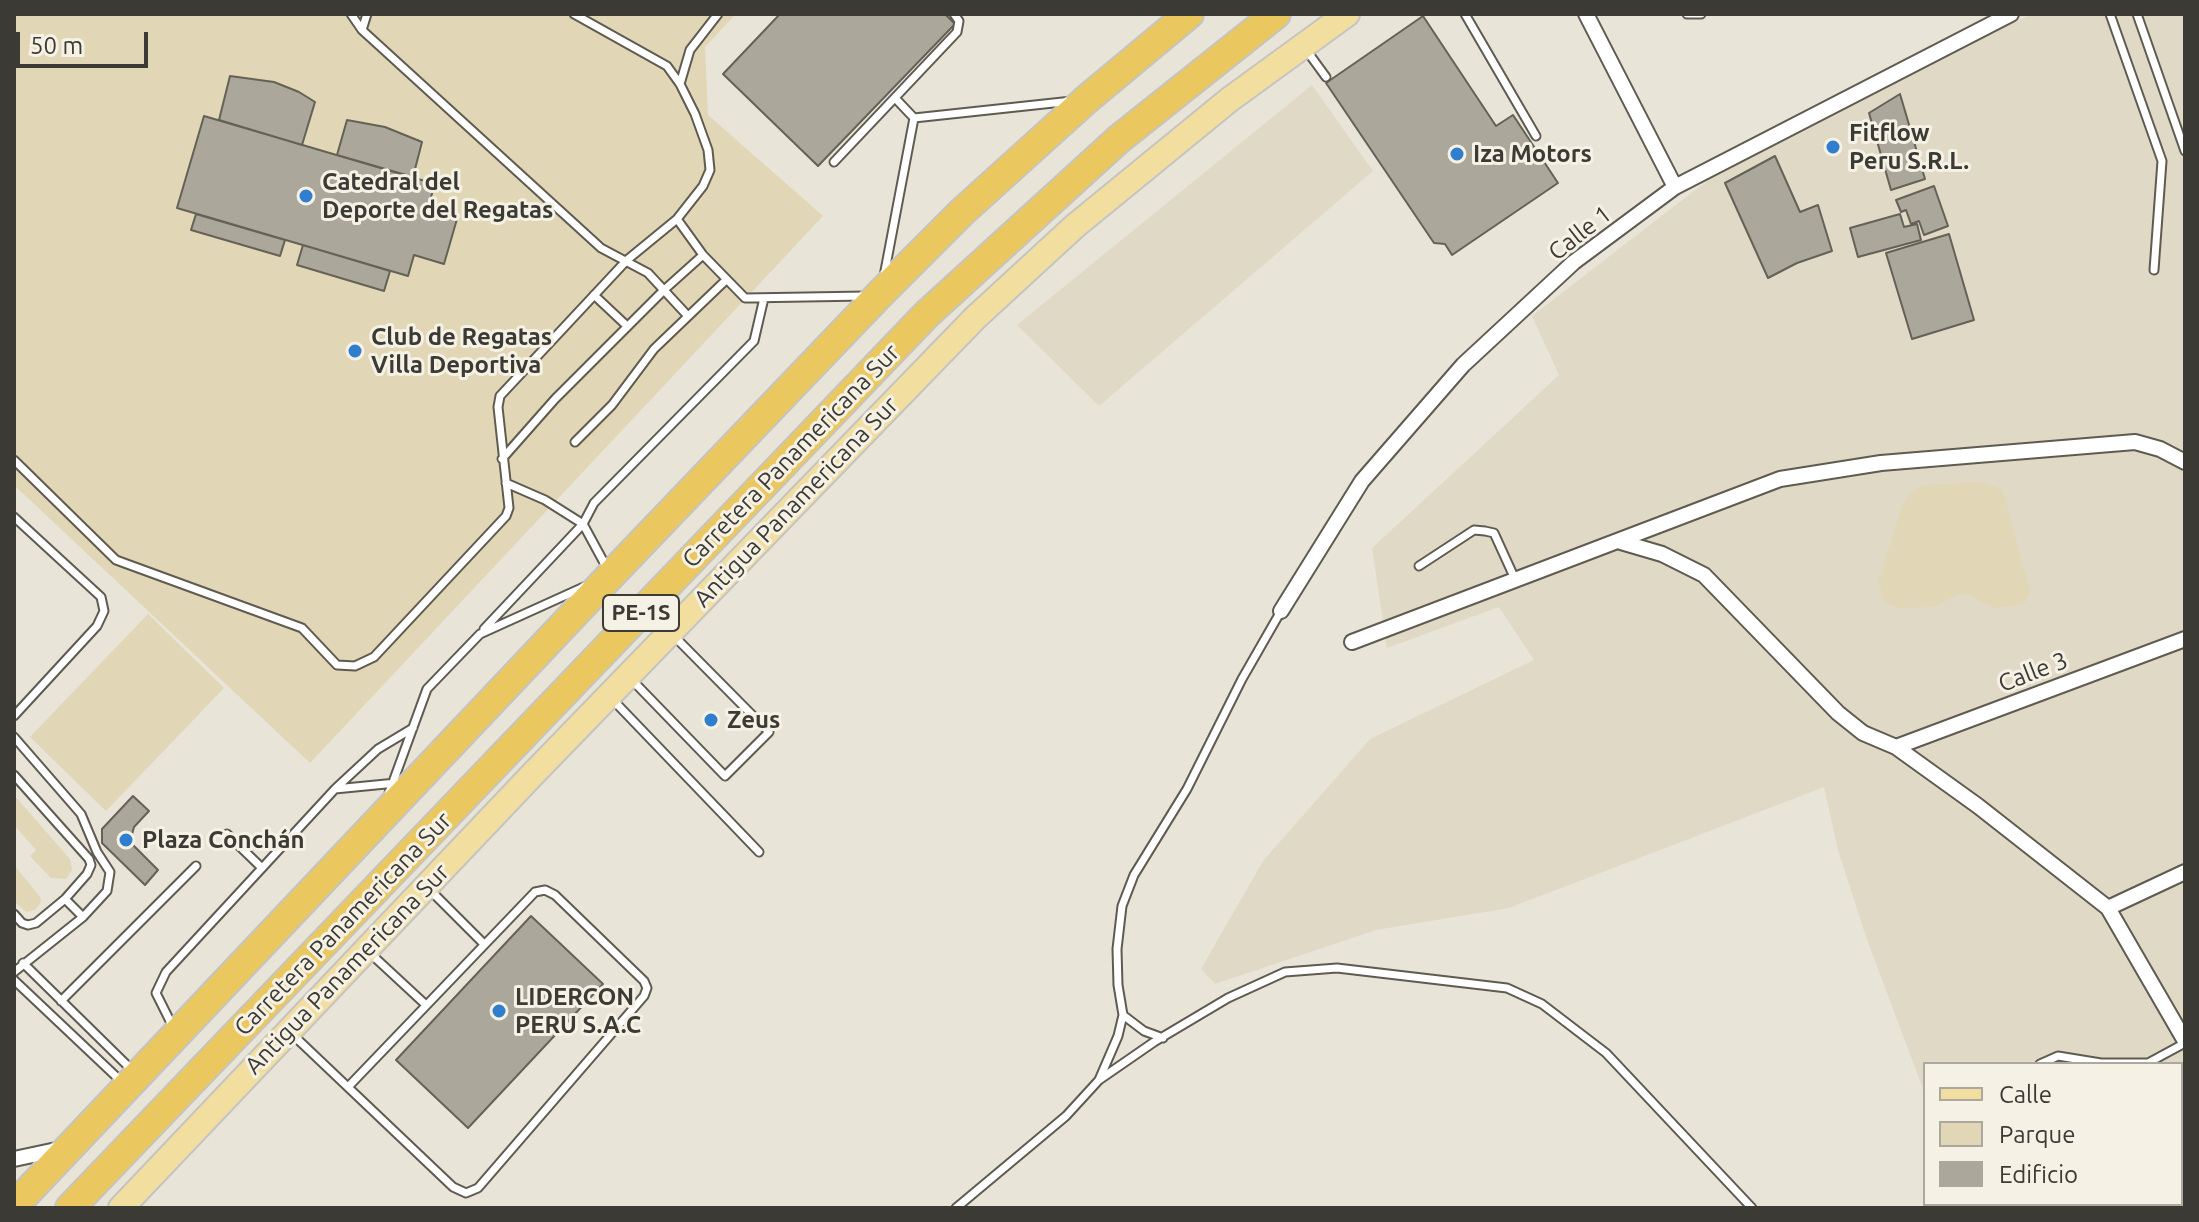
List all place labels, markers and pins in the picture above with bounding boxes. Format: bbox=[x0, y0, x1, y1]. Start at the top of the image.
place label: Fitflow Peru S.R.L. bbox=[1849, 119, 1969, 175]
marker: Fitflow Peru S.R.L. bbox=[1824, 138, 1842, 156]
place label: Iza Motors bbox=[1473, 140, 1592, 168]
marker: Iza Motors bbox=[1448, 145, 1466, 163]
place label: Catedral del Deporte del Regatas bbox=[322, 168, 553, 224]
marker: Catedral del Deporte del Regatas bbox=[297, 187, 315, 205]
place label: Club de Regatas Villa Deportiva bbox=[371, 323, 552, 379]
marker: Club de Regatas Villa Deportiva bbox=[346, 342, 364, 360]
place label: Zeus bbox=[727, 706, 780, 734]
marker: Zeus bbox=[702, 711, 720, 729]
place label: Plaza Conchán bbox=[142, 826, 304, 854]
marker: Plaza Conchán bbox=[117, 831, 135, 849]
place label: LIDERCON PERU S.A.C bbox=[515, 983, 641, 1039]
marker: LIDERCON PERU S.A.C bbox=[490, 1002, 508, 1020]

